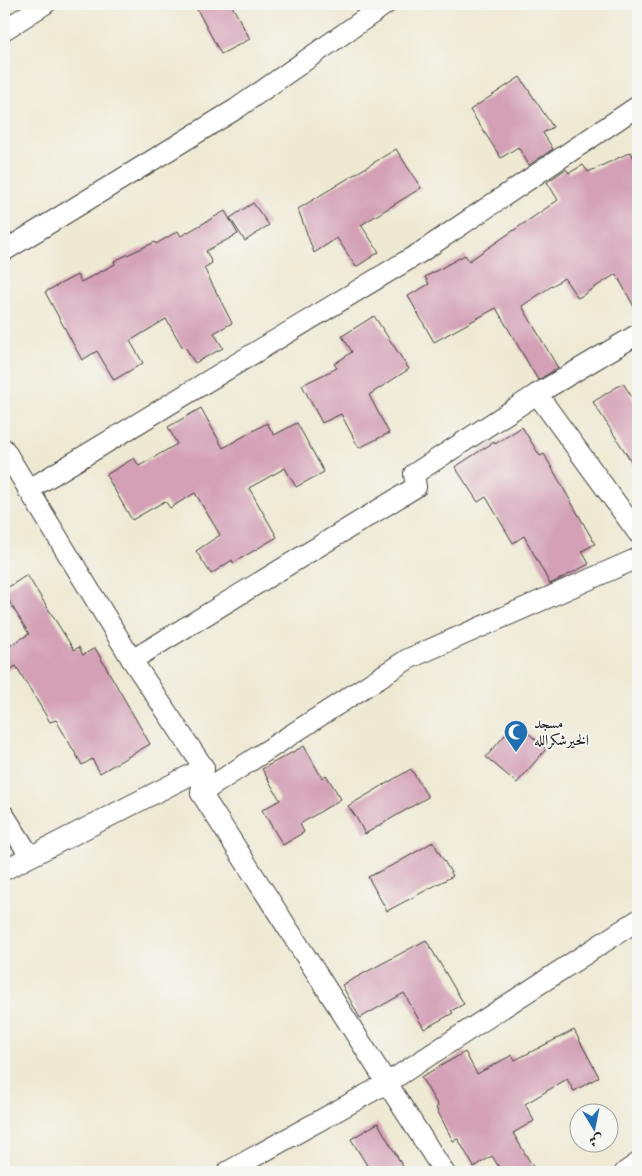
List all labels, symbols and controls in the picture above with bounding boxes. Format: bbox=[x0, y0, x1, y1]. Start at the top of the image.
place label: مسجد الخيرشكرالله bbox=[534, 714, 589, 752]
mosque icon: مسجد الخيرشكرالله bbox=[503, 719, 529, 753]
north arrow bbox=[570, 1104, 620, 1154]
text: ش bbox=[587, 1129, 604, 1150]

